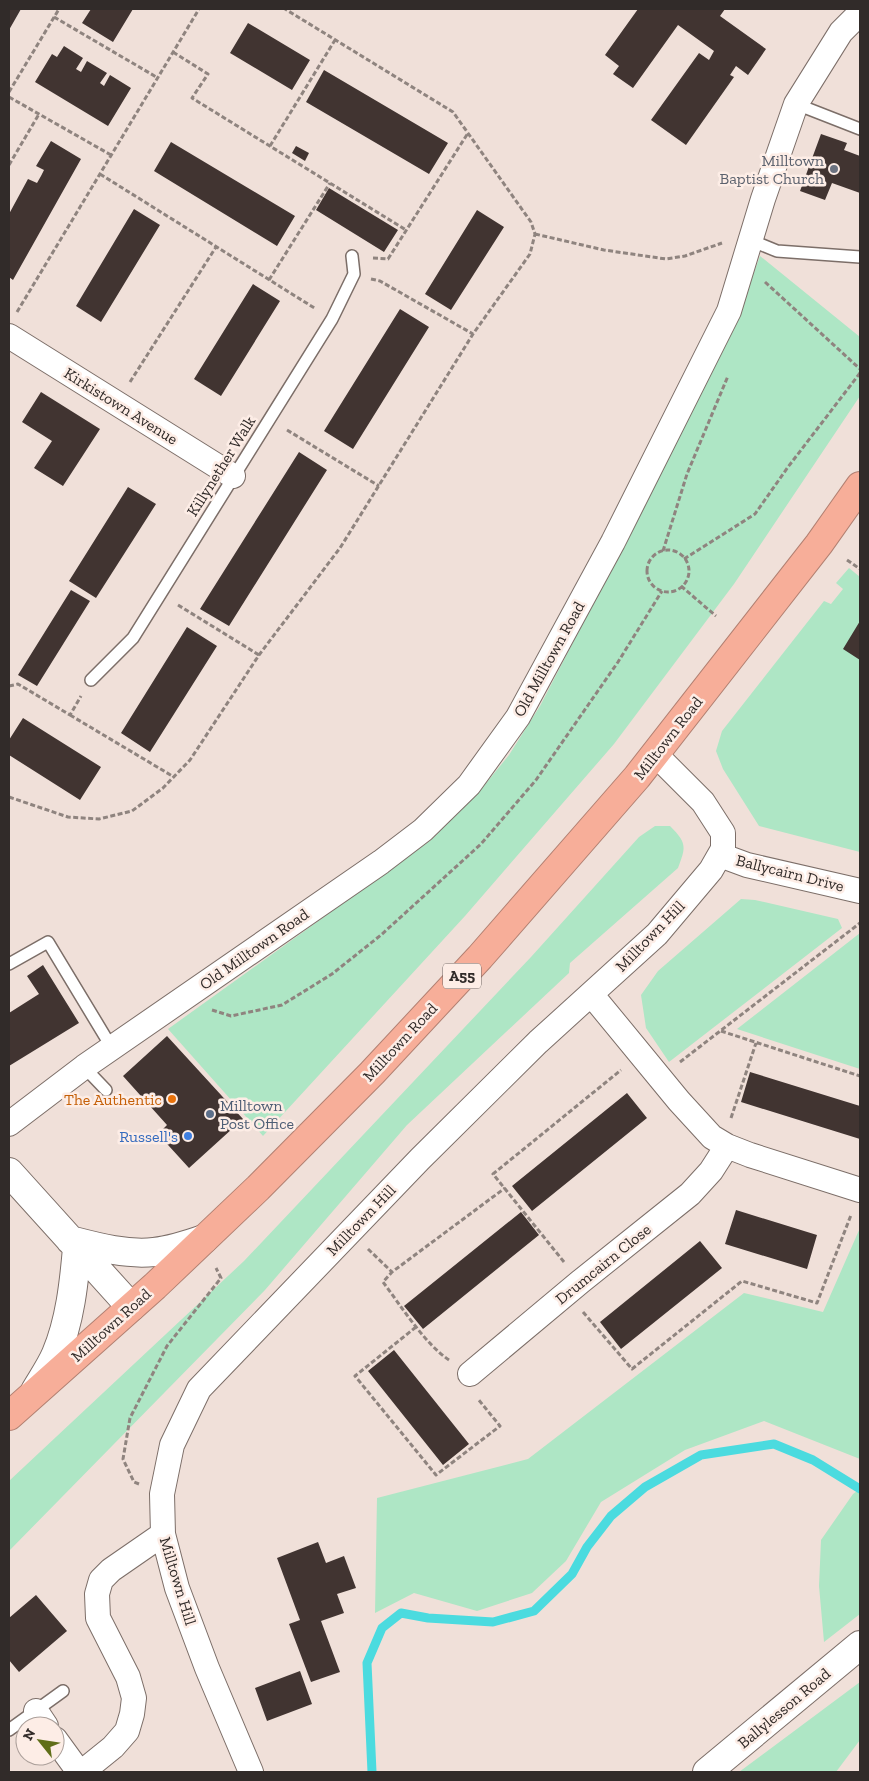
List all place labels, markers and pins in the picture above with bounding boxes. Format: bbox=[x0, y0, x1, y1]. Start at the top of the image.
place label: Milltown Baptist Church bbox=[719, 151, 825, 188]
marker: Milltown Baptist Church bbox=[828, 163, 840, 175]
place label: The Authentic bbox=[64, 1090, 162, 1109]
marker: The Authentic bbox=[166, 1093, 178, 1105]
place label: Milltown Post Office bbox=[220, 1096, 294, 1133]
marker: Milltown Post Office bbox=[204, 1108, 216, 1120]
place label: Russell's bbox=[119, 1127, 178, 1146]
marker: Russell's bbox=[182, 1130, 194, 1142]

